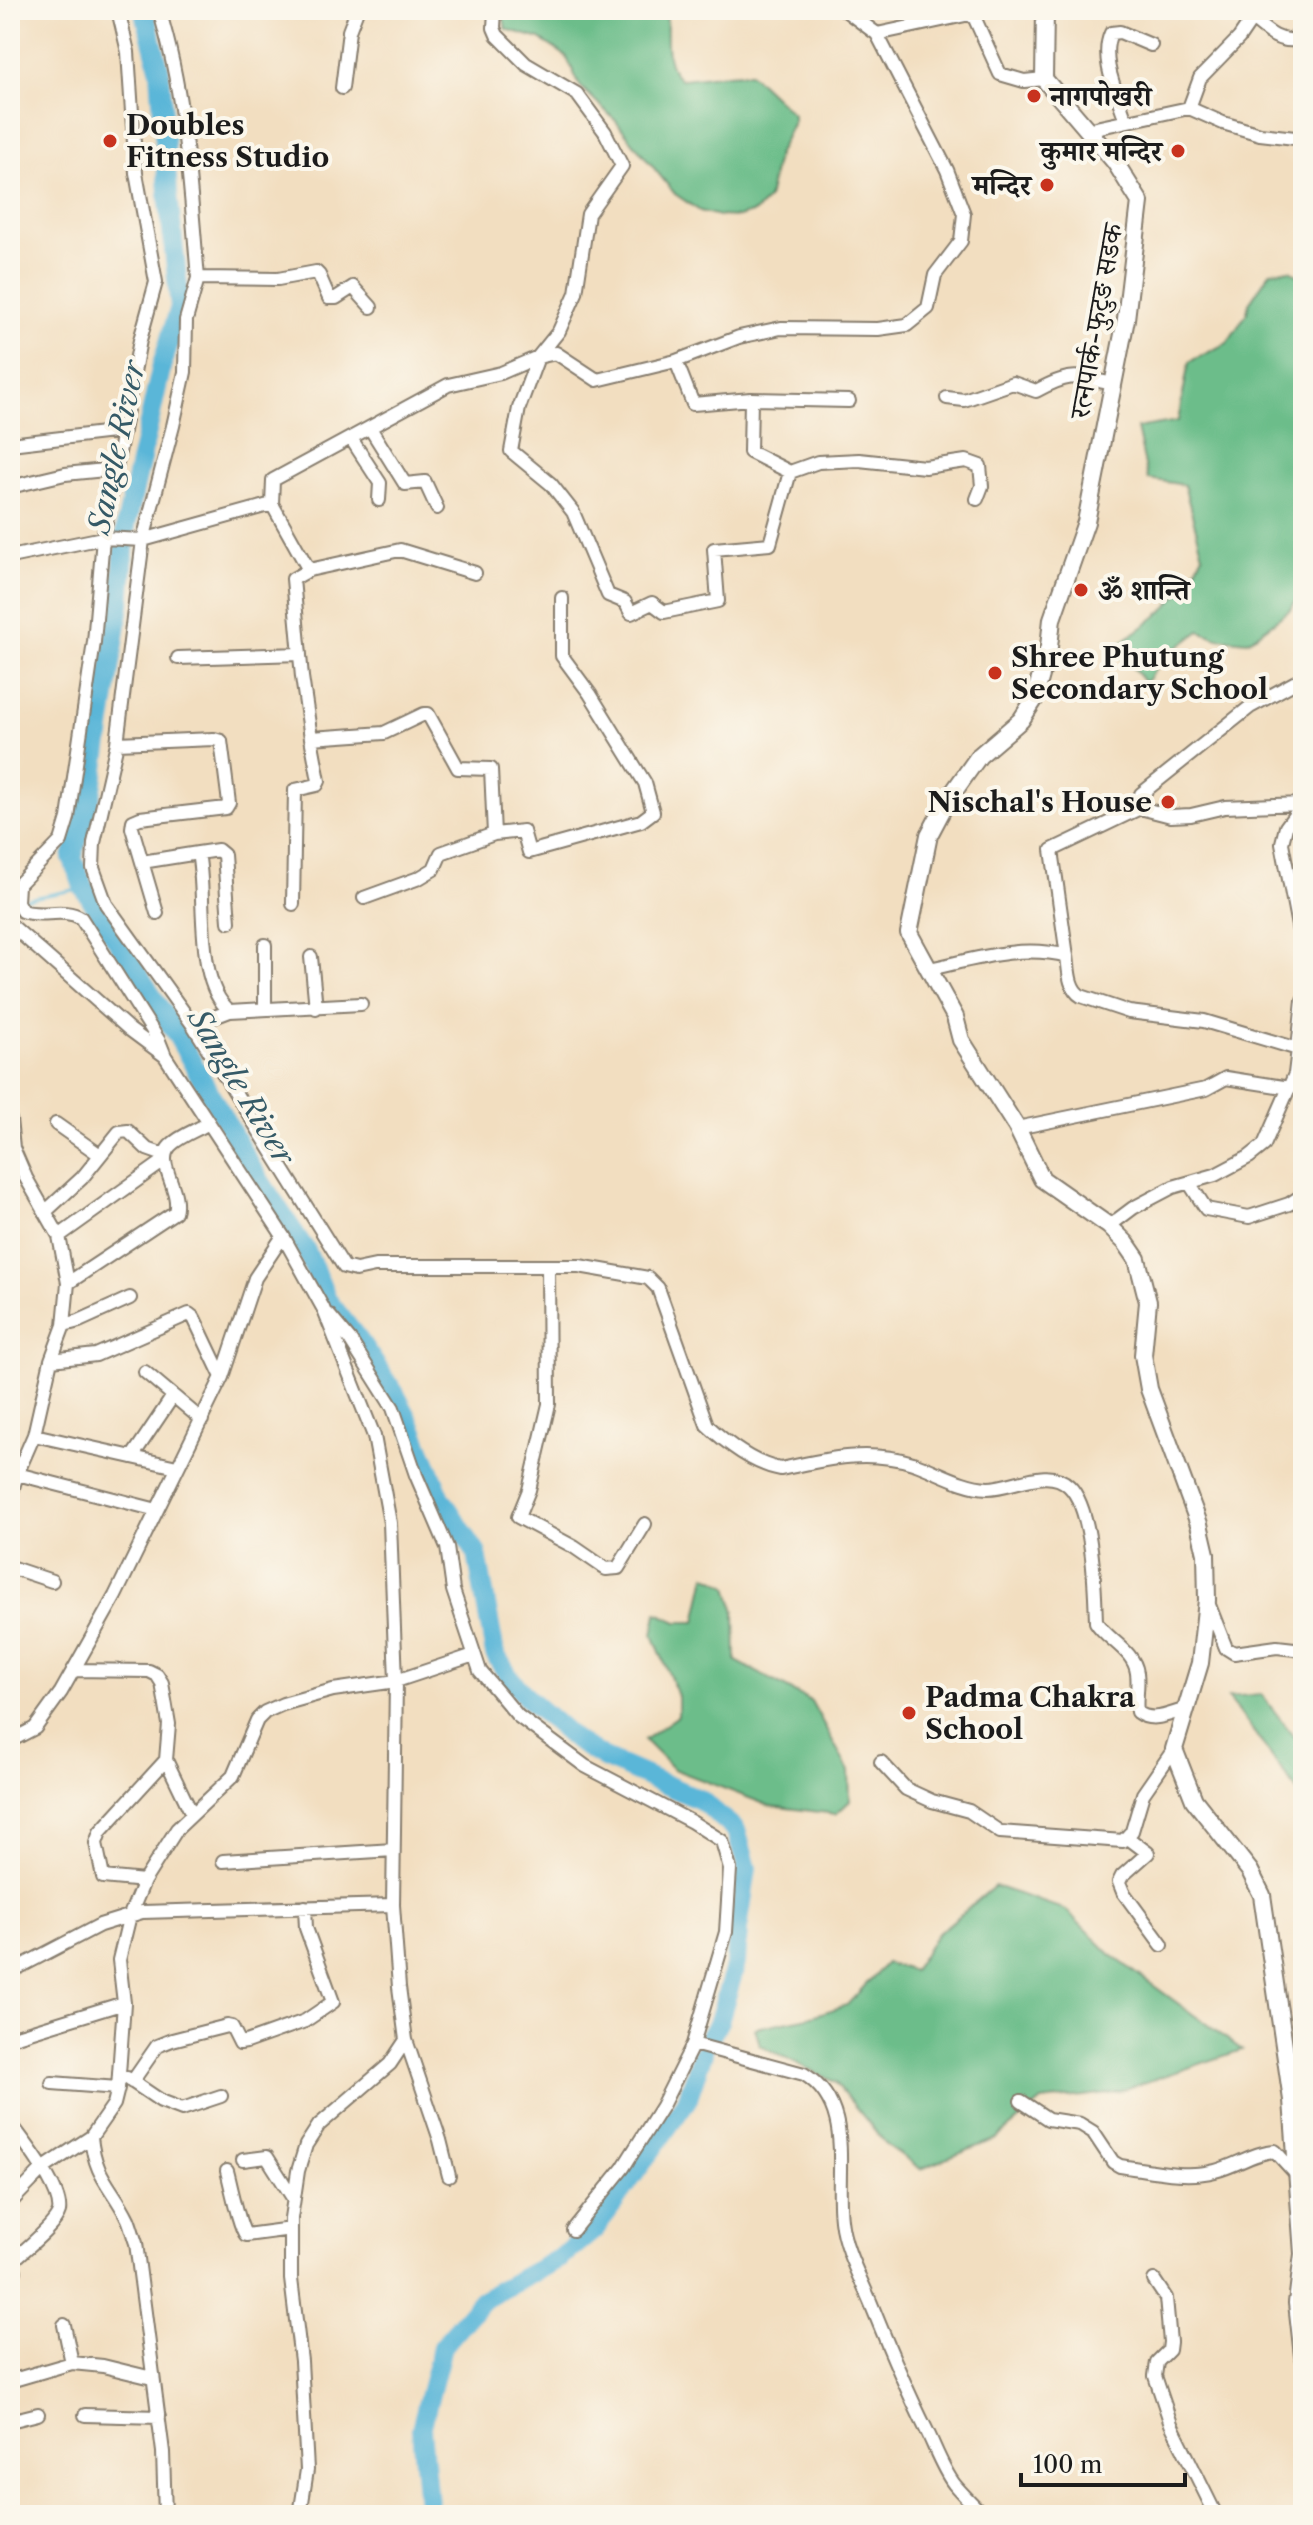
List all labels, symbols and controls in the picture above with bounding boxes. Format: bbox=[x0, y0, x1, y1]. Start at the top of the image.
place label: नागपोखरी bbox=[1048, 79, 1154, 113]
marker: नागपोखरी bbox=[1025, 87, 1043, 105]
place label: Doubles Fitness Studio bbox=[126, 108, 329, 174]
marker: Doubles Fitness Studio bbox=[101, 132, 119, 150]
place label: कुमार मन्दिर bbox=[1039, 134, 1164, 170]
marker: कुमार मन्दिर bbox=[1169, 142, 1187, 160]
place label: मन्दिर bbox=[971, 168, 1033, 202]
marker: मन्दिर bbox=[1038, 176, 1056, 194]
street label: रत्नपार्क-फुटुङ सडक bbox=[1062, 219, 1131, 423]
water label: Sangle River bbox=[80, 355, 153, 539]
place label: ॐ शान्ति bbox=[1097, 573, 1191, 607]
marker: ॐ शान्ति bbox=[1072, 581, 1090, 599]
place label: Shree Phutung Secondary School bbox=[1011, 640, 1268, 706]
marker: Shree Phutung Secondary School bbox=[986, 664, 1004, 682]
place label: Nischal's House bbox=[927, 785, 1152, 819]
marker: Nischal's House bbox=[1159, 793, 1177, 811]
water label: Sangle River bbox=[179, 1000, 304, 1173]
place label: Padma Chakra School bbox=[925, 1680, 1136, 1746]
marker: Padma Chakra School bbox=[900, 1704, 918, 1722]
scale bar bbox=[1021, 2437, 1185, 2487]
text: 100 m bbox=[1033, 2450, 1102, 2479]

